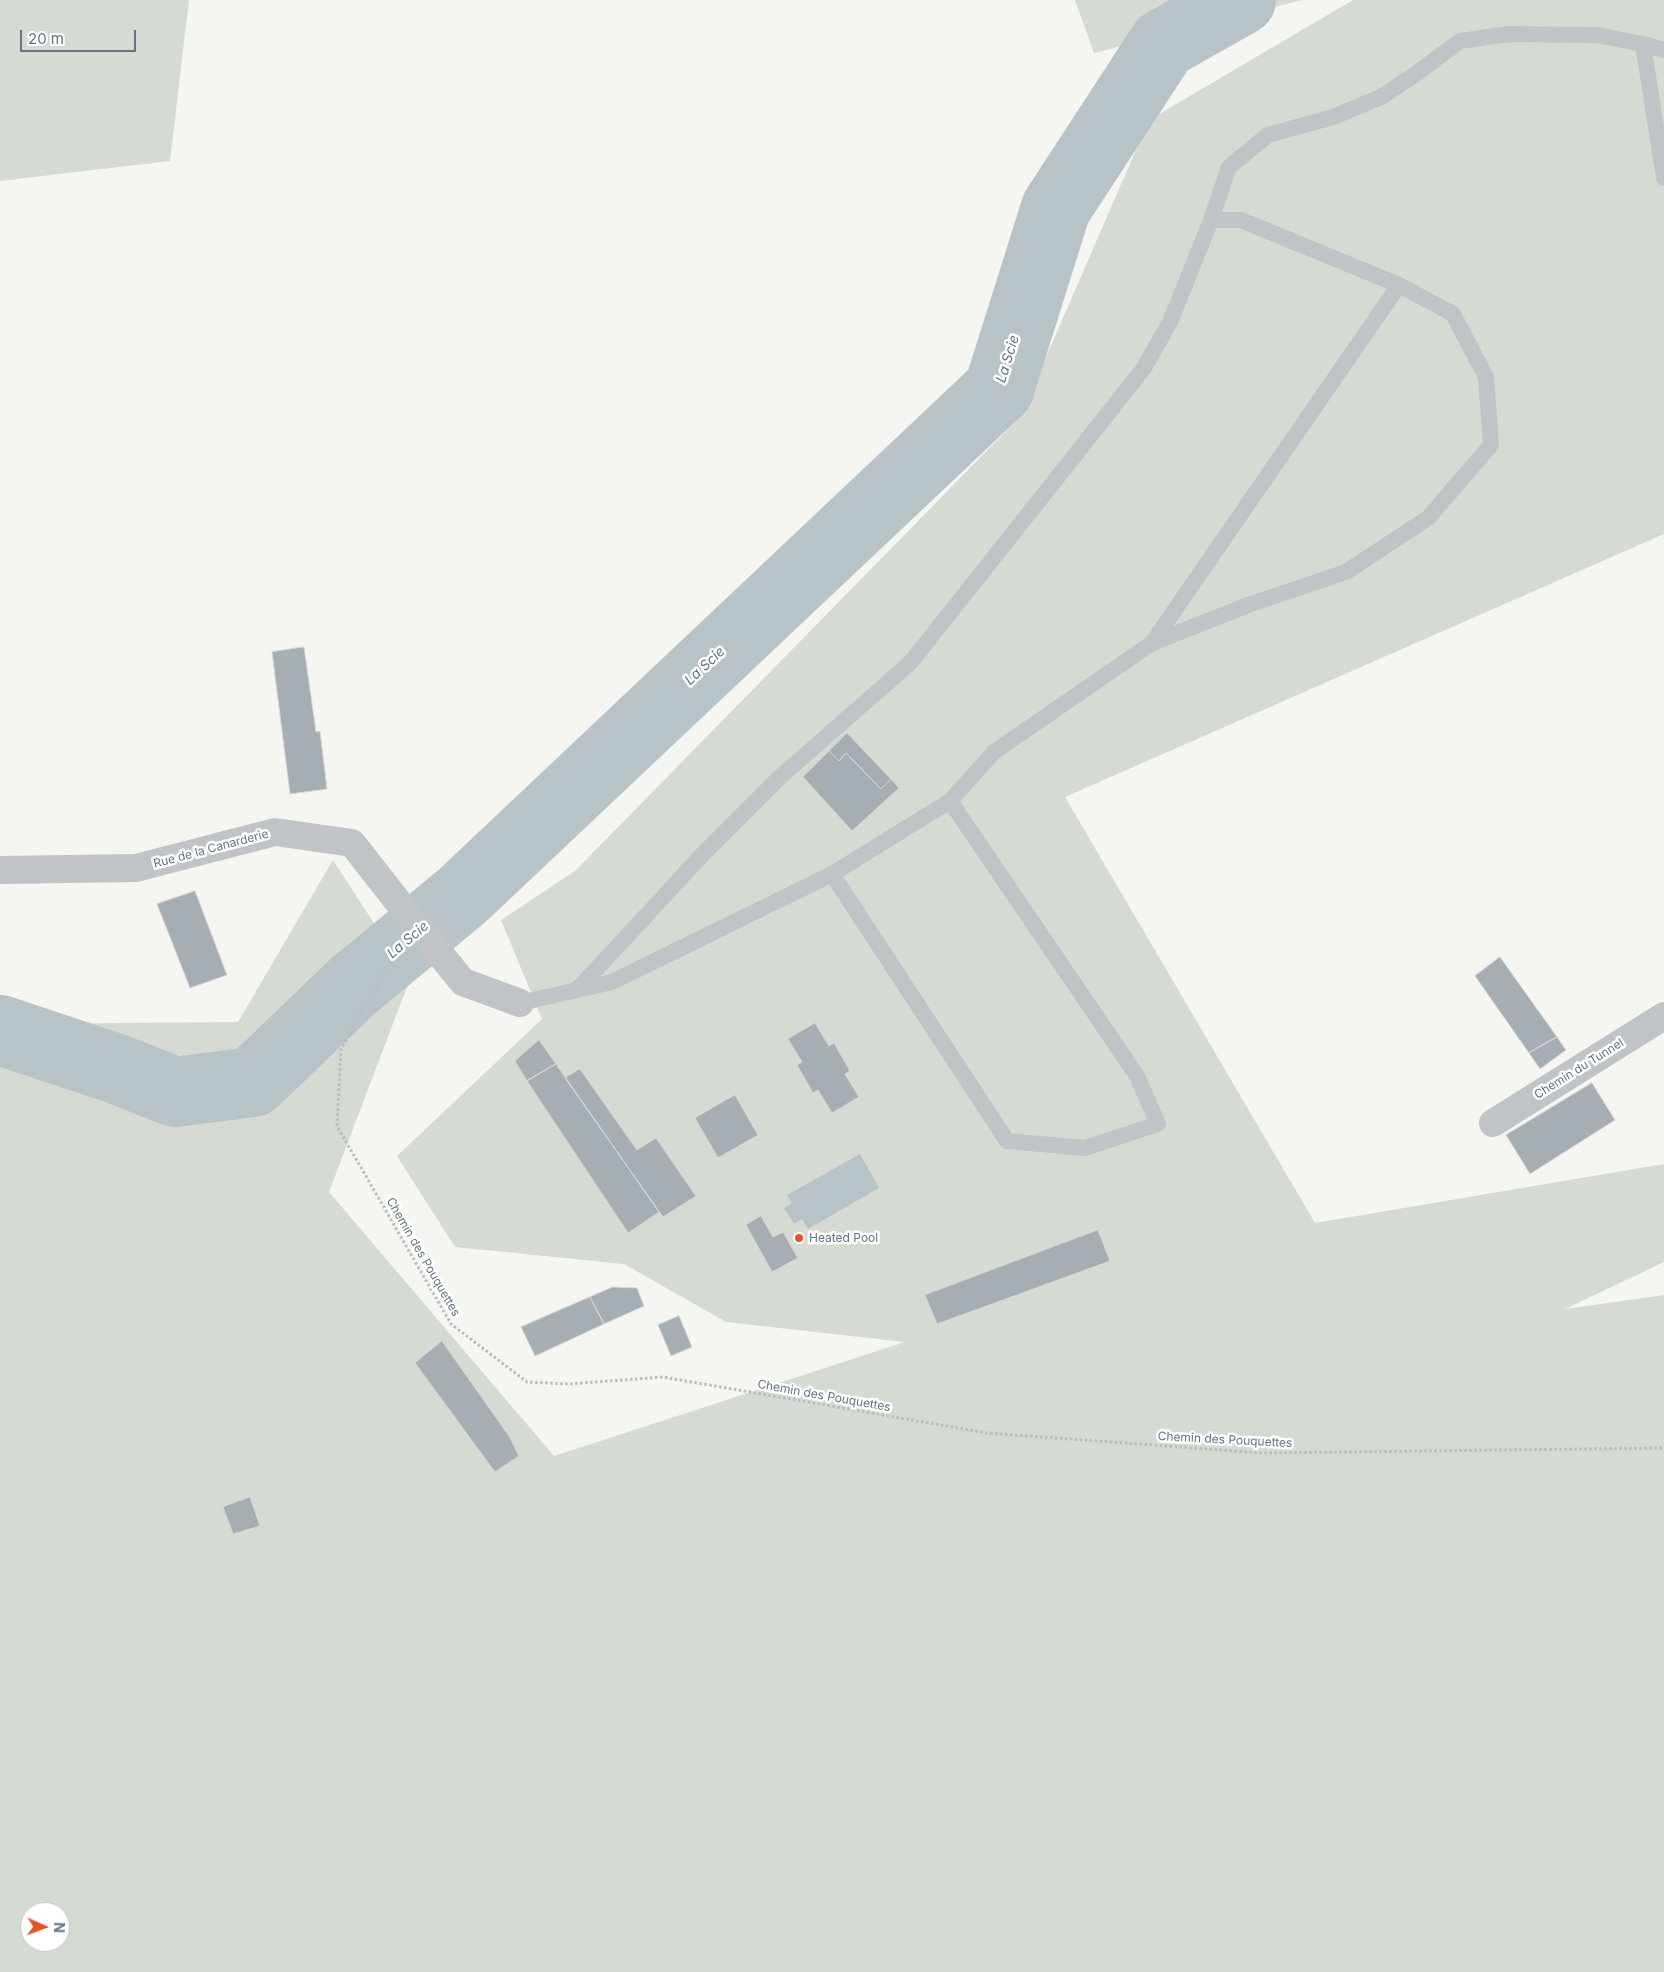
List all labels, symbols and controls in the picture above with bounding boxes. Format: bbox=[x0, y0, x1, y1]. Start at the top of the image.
scale bar bbox=[22, 20, 139, 52]
text: 20 m bbox=[28, 29, 64, 48]
water label: La Scie bbox=[993, 333, 1023, 385]
water label: La Scie bbox=[681, 643, 729, 689]
street label: Rue de la Canarderie bbox=[152, 827, 270, 871]
water label: La Scie bbox=[384, 918, 432, 962]
street label: Chemin du Tunnel bbox=[1532, 1036, 1626, 1102]
street label: Chemin des Pouquettes bbox=[383, 1195, 463, 1319]
place label: Heated Pool bbox=[809, 1231, 878, 1245]
marker: Heated Pool bbox=[793, 1232, 805, 1244]
street label: Chemin des Pouquettes bbox=[756, 1377, 892, 1415]
street label: Chemin des Pouquettes bbox=[1157, 1429, 1293, 1451]
north arrow bbox=[20, 1902, 70, 1952]
text: N bbox=[51, 1922, 68, 1933]

